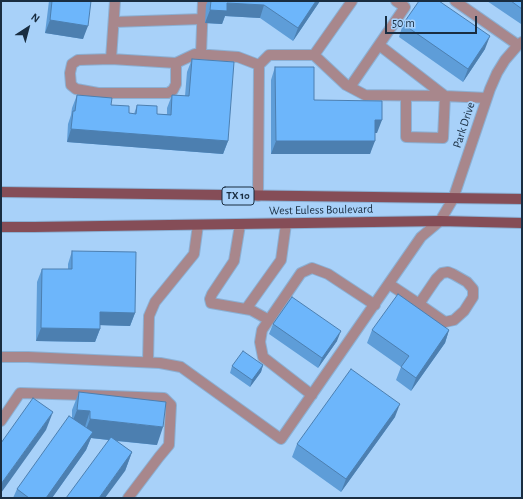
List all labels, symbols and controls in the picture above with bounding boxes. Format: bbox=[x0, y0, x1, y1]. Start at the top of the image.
north arrow bbox=[8, 8, 48, 48]
scale bar bbox=[387, 8, 479, 34]
text: N bbox=[29, 11, 42, 25]
text: 50 m bbox=[392, 17, 415, 29]
street label: Park Drive bbox=[450, 100, 478, 150]
road number: TX 10 bbox=[222, 187, 254, 205]
street label: West Euless Boulevard bbox=[269, 202, 373, 218]

